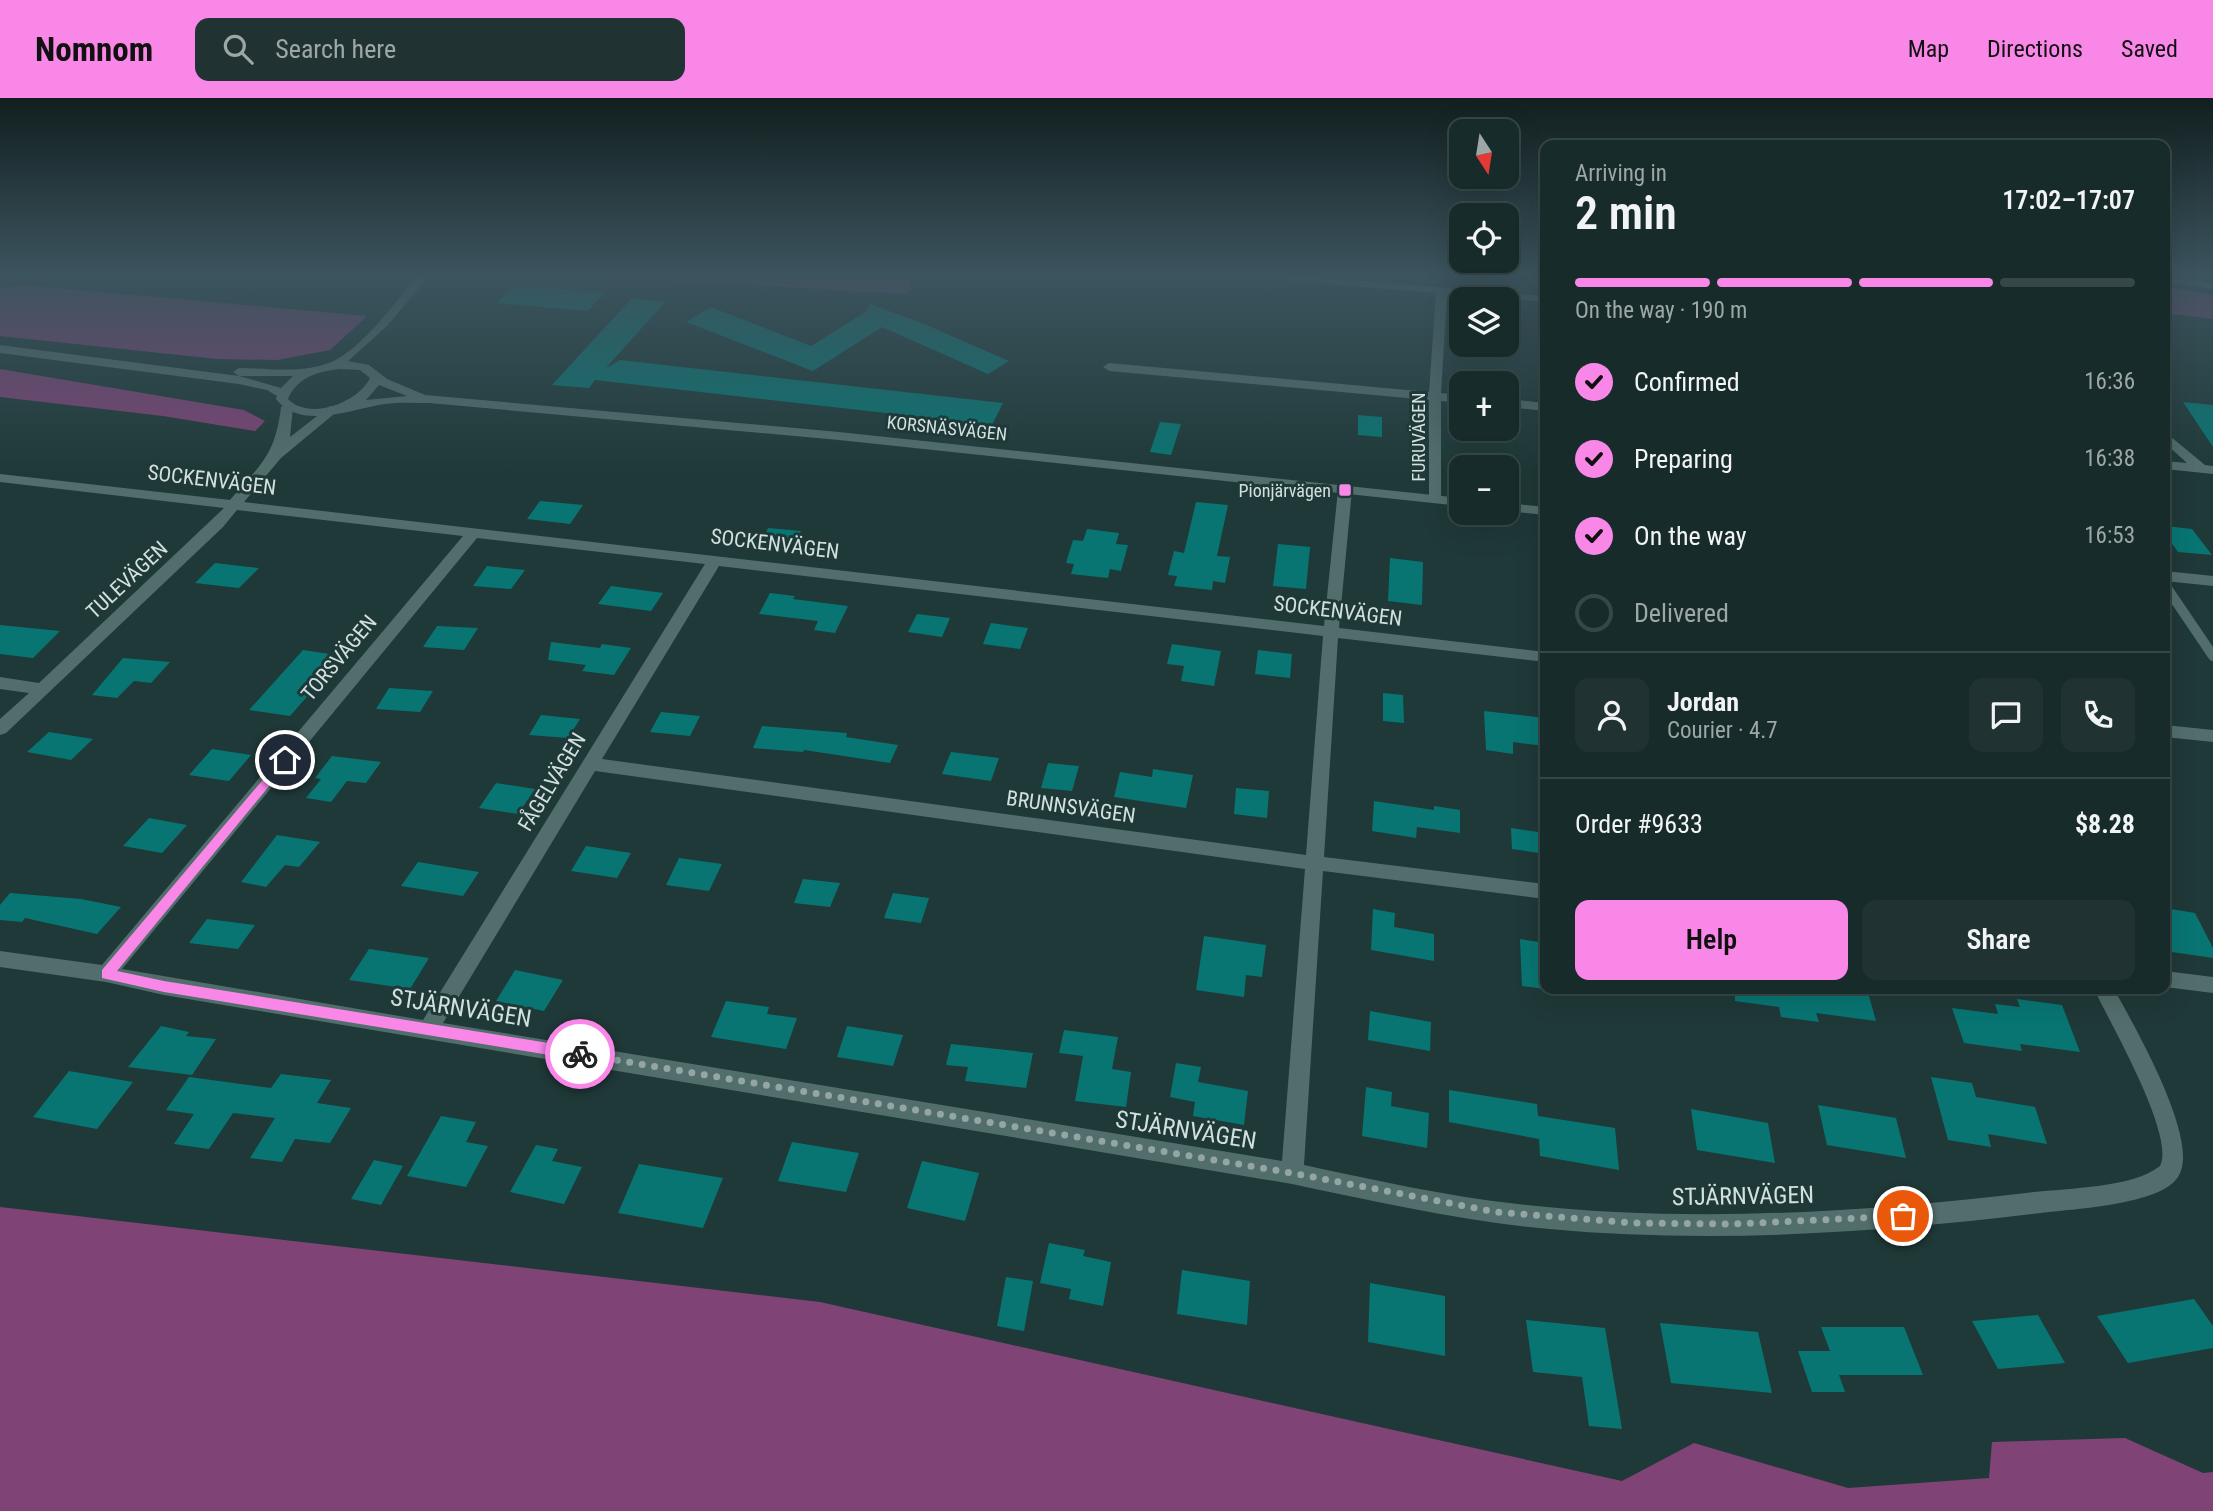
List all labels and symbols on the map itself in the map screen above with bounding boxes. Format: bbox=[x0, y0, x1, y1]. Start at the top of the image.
north arrow bbox=[1449, 119, 1519, 189]
street label: FURUVÄGEN bbox=[1408, 393, 1429, 481]
street label: KORSNÄSVÄGEN bbox=[886, 411, 1008, 445]
street label: SOCKENVÄGEN bbox=[146, 460, 278, 500]
place label: Pionjärvägen bbox=[1239, 480, 1331, 501]
marker: Pionjärvägen bbox=[1337, 482, 1353, 498]
street label: SOCKENVÄGEN bbox=[709, 524, 841, 564]
street label: TULEVÄGEN bbox=[82, 536, 172, 624]
street label: SOCKENVÄGEN bbox=[1272, 591, 1404, 631]
street label: TORSVÄGEN bbox=[296, 610, 382, 706]
street label: FÅGELVÄGEN bbox=[513, 729, 591, 835]
pin bbox=[255, 730, 315, 790]
street label: BRUNNSVÄGEN bbox=[1005, 786, 1137, 828]
street label: STJÄRNVÄGEN bbox=[389, 983, 533, 1033]
courier bbox=[545, 1019, 615, 1089]
street label: STJÄRNVÄGEN bbox=[1114, 1105, 1258, 1155]
street label: STJÄRNVÄGEN bbox=[1672, 1181, 1814, 1211]
pin bbox=[1873, 1186, 1933, 1246]

